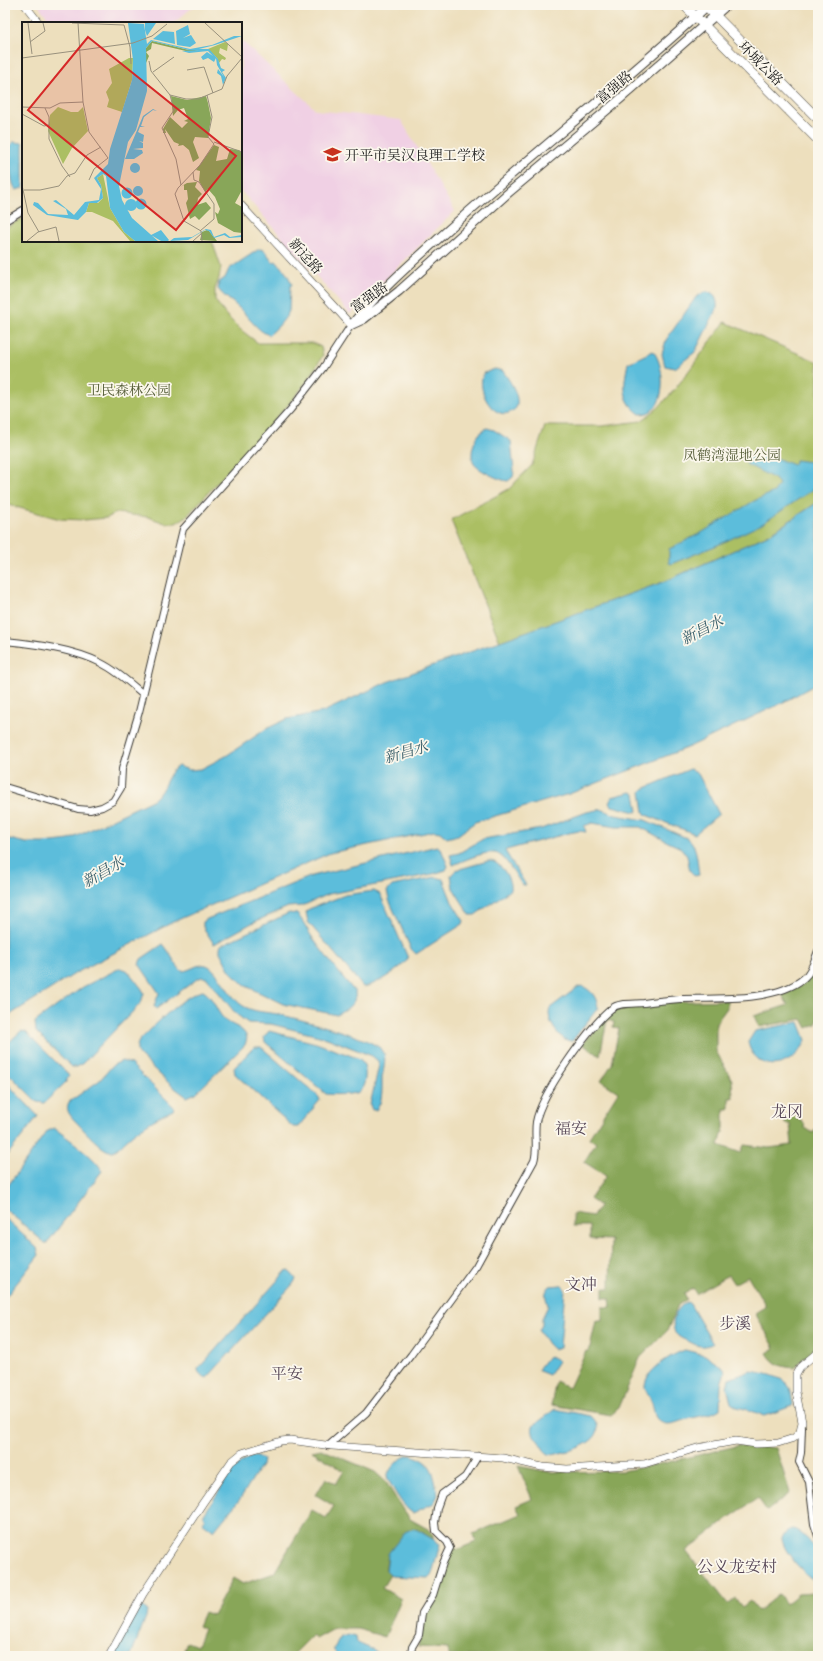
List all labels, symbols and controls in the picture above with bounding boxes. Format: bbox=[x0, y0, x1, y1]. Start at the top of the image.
inset map bbox=[22, 22, 242, 242]
street label: 环城公路 bbox=[734, 38, 786, 90]
street label: 富强路 bbox=[593, 67, 637, 108]
school or university icon: 开平市吴汉良理工学校 bbox=[322, 145, 342, 165]
place label: 开平市吴汉良理工学校 bbox=[345, 147, 485, 165]
street label: 新迳路 bbox=[285, 235, 326, 278]
street label: 富强路 bbox=[347, 278, 392, 317]
park label: 卫民森林公园 bbox=[87, 382, 171, 400]
park label: 凤鹤湾湿地公园 bbox=[683, 447, 781, 465]
water label: 新昌水 bbox=[678, 611, 728, 649]
water label: 新昌水 bbox=[382, 737, 432, 768]
water label: 新昌水 bbox=[79, 852, 129, 892]
district label: 龙冈 bbox=[771, 1102, 803, 1122]
district label: 福安 bbox=[555, 1119, 587, 1139]
district label: 文冲 bbox=[565, 1275, 597, 1295]
district label: 步溪 bbox=[719, 1314, 751, 1334]
district label: 平安 bbox=[271, 1364, 303, 1384]
district label: 公义龙安村 bbox=[697, 1557, 777, 1577]

